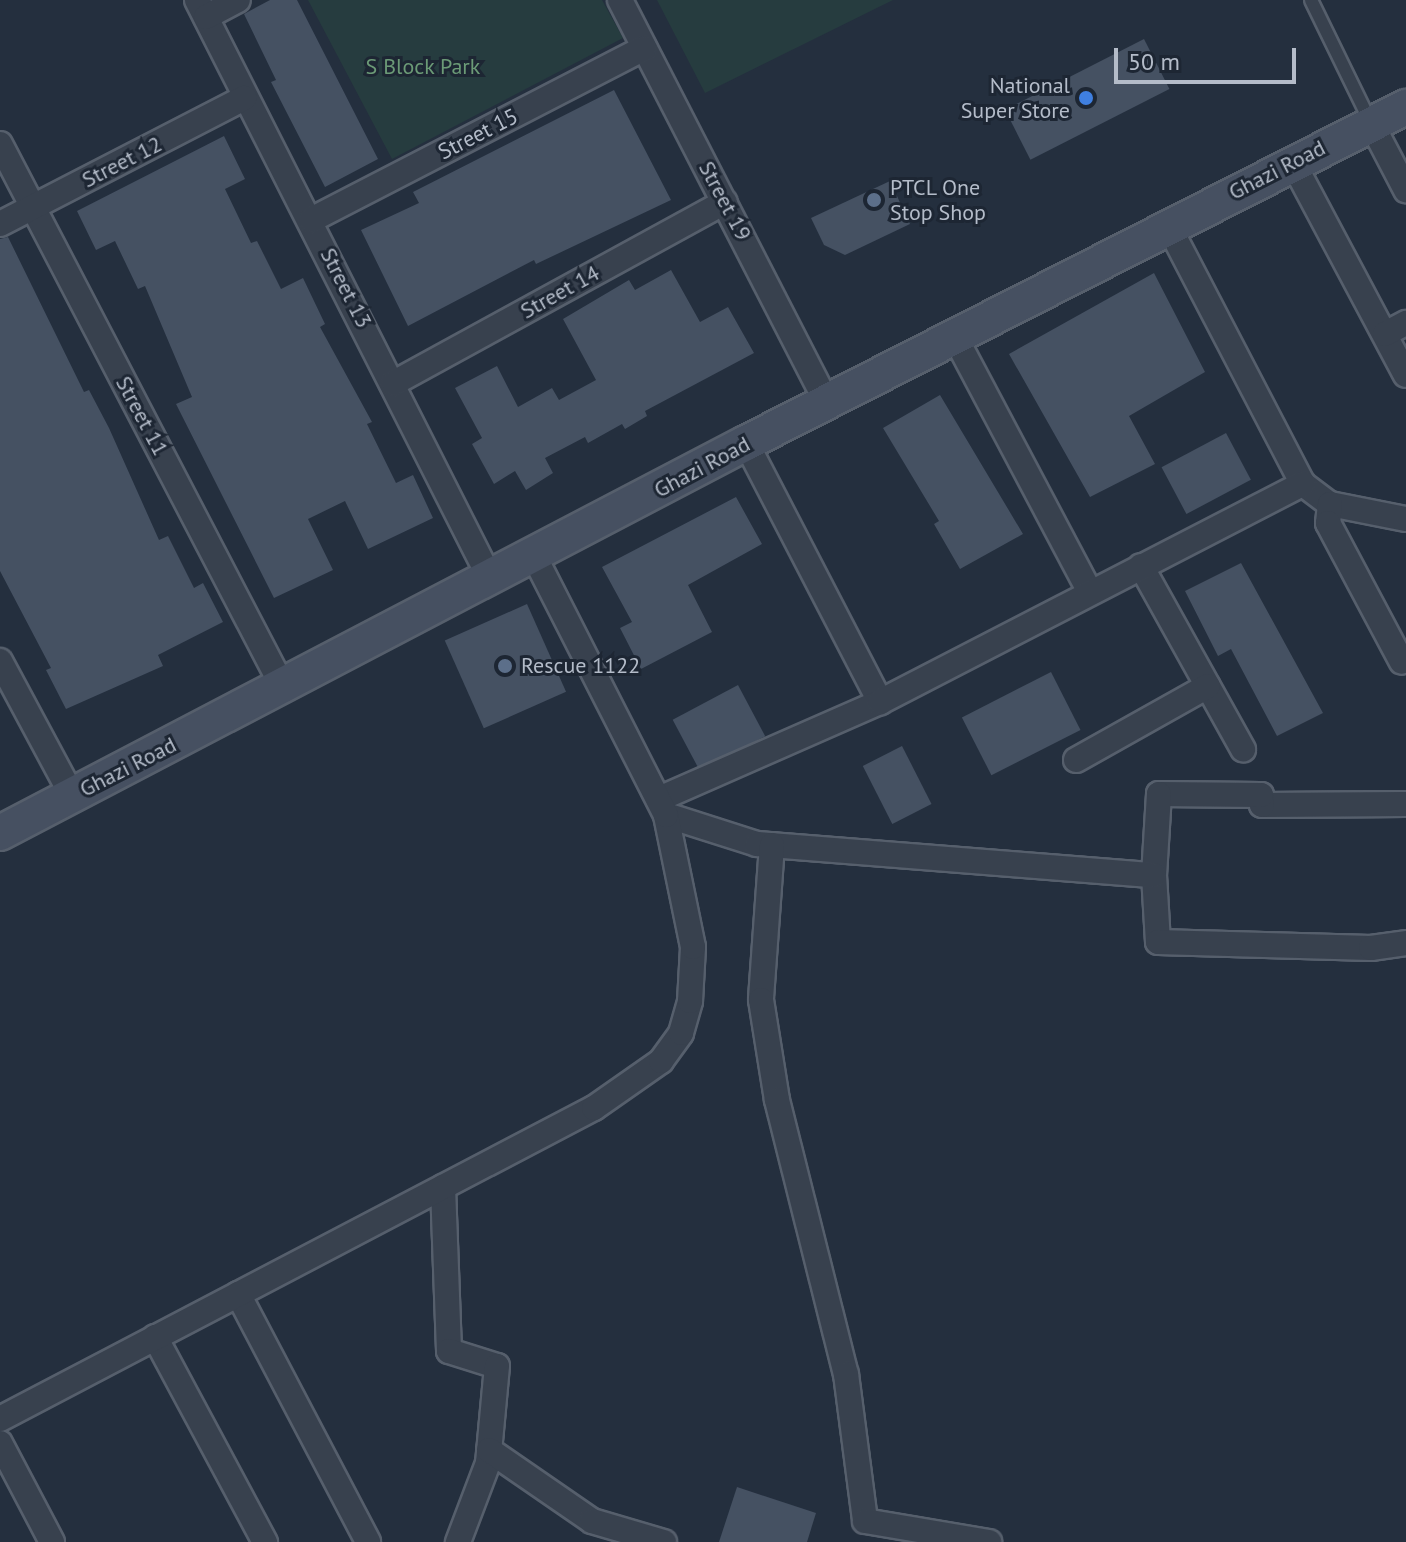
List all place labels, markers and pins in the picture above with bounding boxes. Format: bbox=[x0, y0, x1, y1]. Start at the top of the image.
place label: National Super Store bbox=[961, 72, 1070, 124]
marker: National Super Store bbox=[1077, 89, 1095, 107]
place label: PTCL One Stop Shop bbox=[890, 174, 986, 226]
marker: PTCL One Stop Shop bbox=[865, 191, 883, 209]
place label: Rescue 1122 bbox=[521, 653, 640, 679]
marker: Rescue 1122 bbox=[496, 657, 514, 675]

